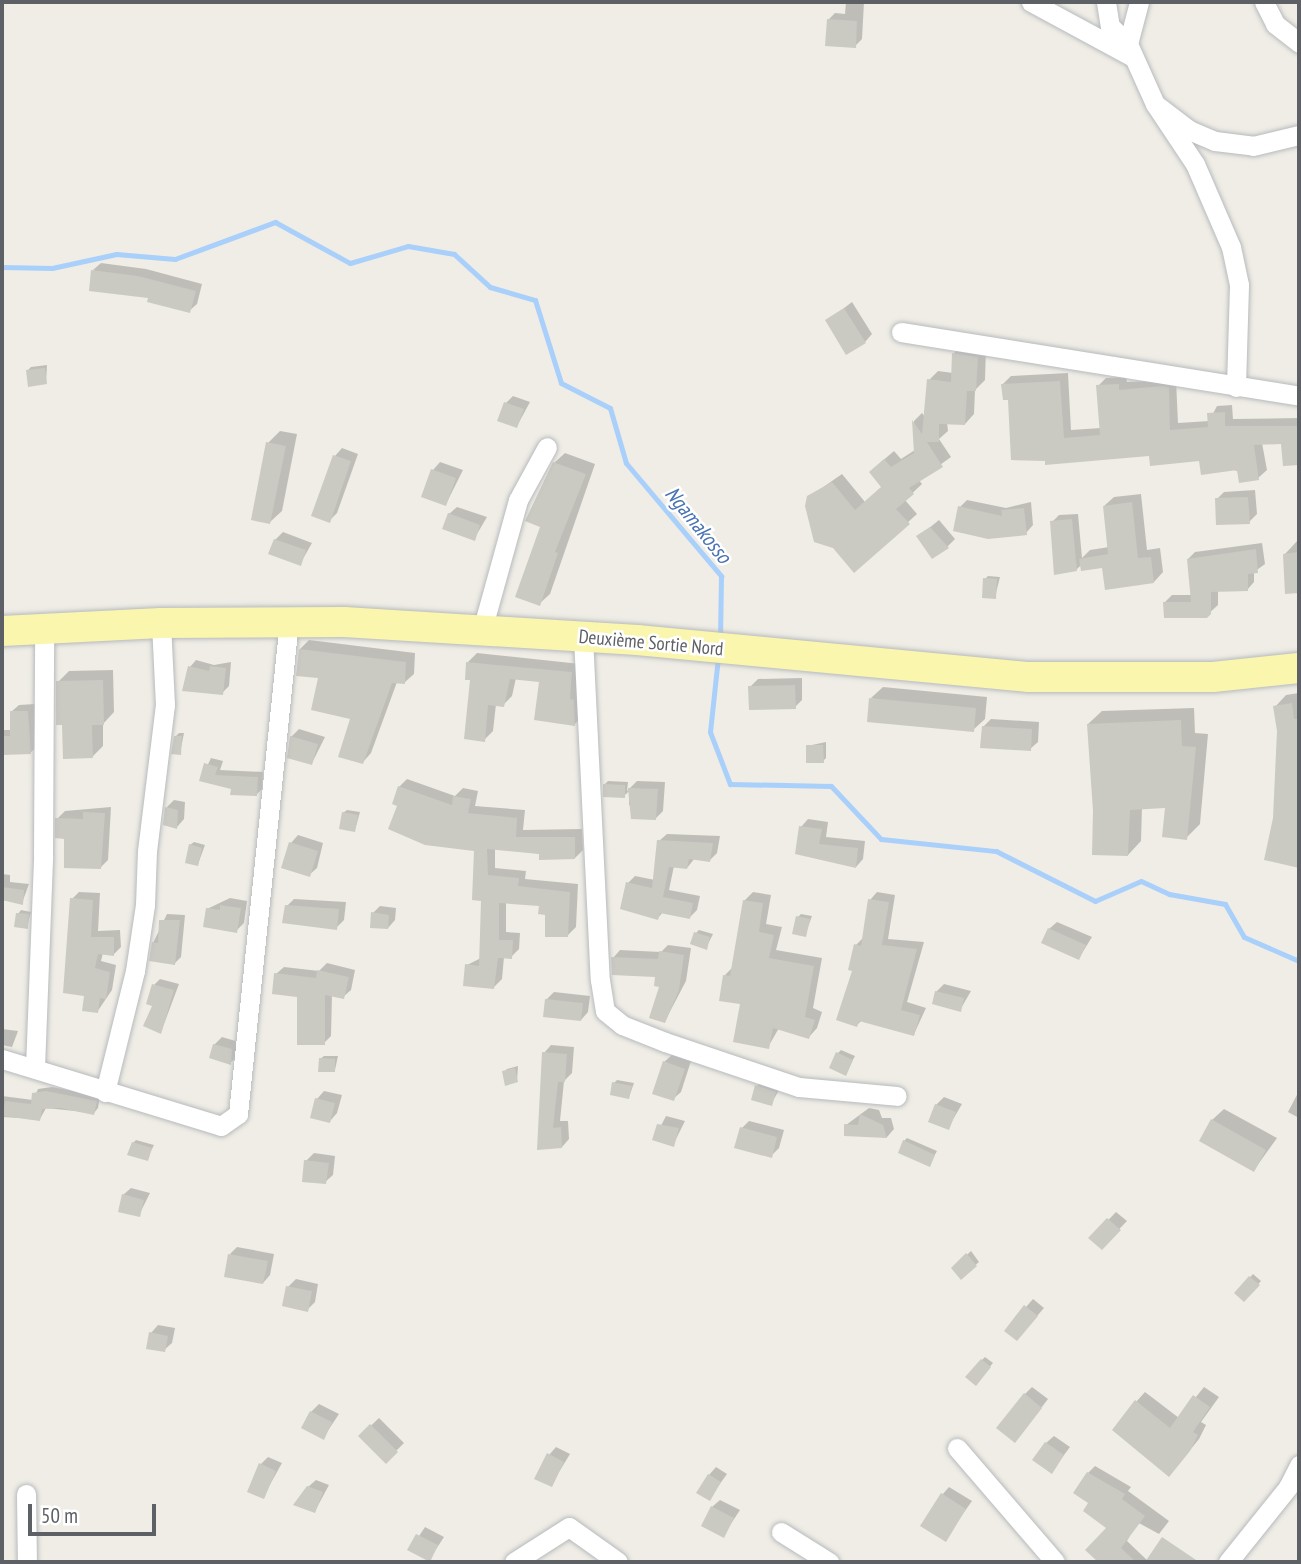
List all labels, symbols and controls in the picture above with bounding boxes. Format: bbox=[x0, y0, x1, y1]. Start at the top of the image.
water label: Ngamakosso bbox=[660, 482, 736, 568]
street label: Deuxième Sortie Nord bbox=[578, 625, 724, 661]
scale bar bbox=[32, 1490, 159, 1534]
text: 50 m bbox=[41, 1502, 78, 1529]

